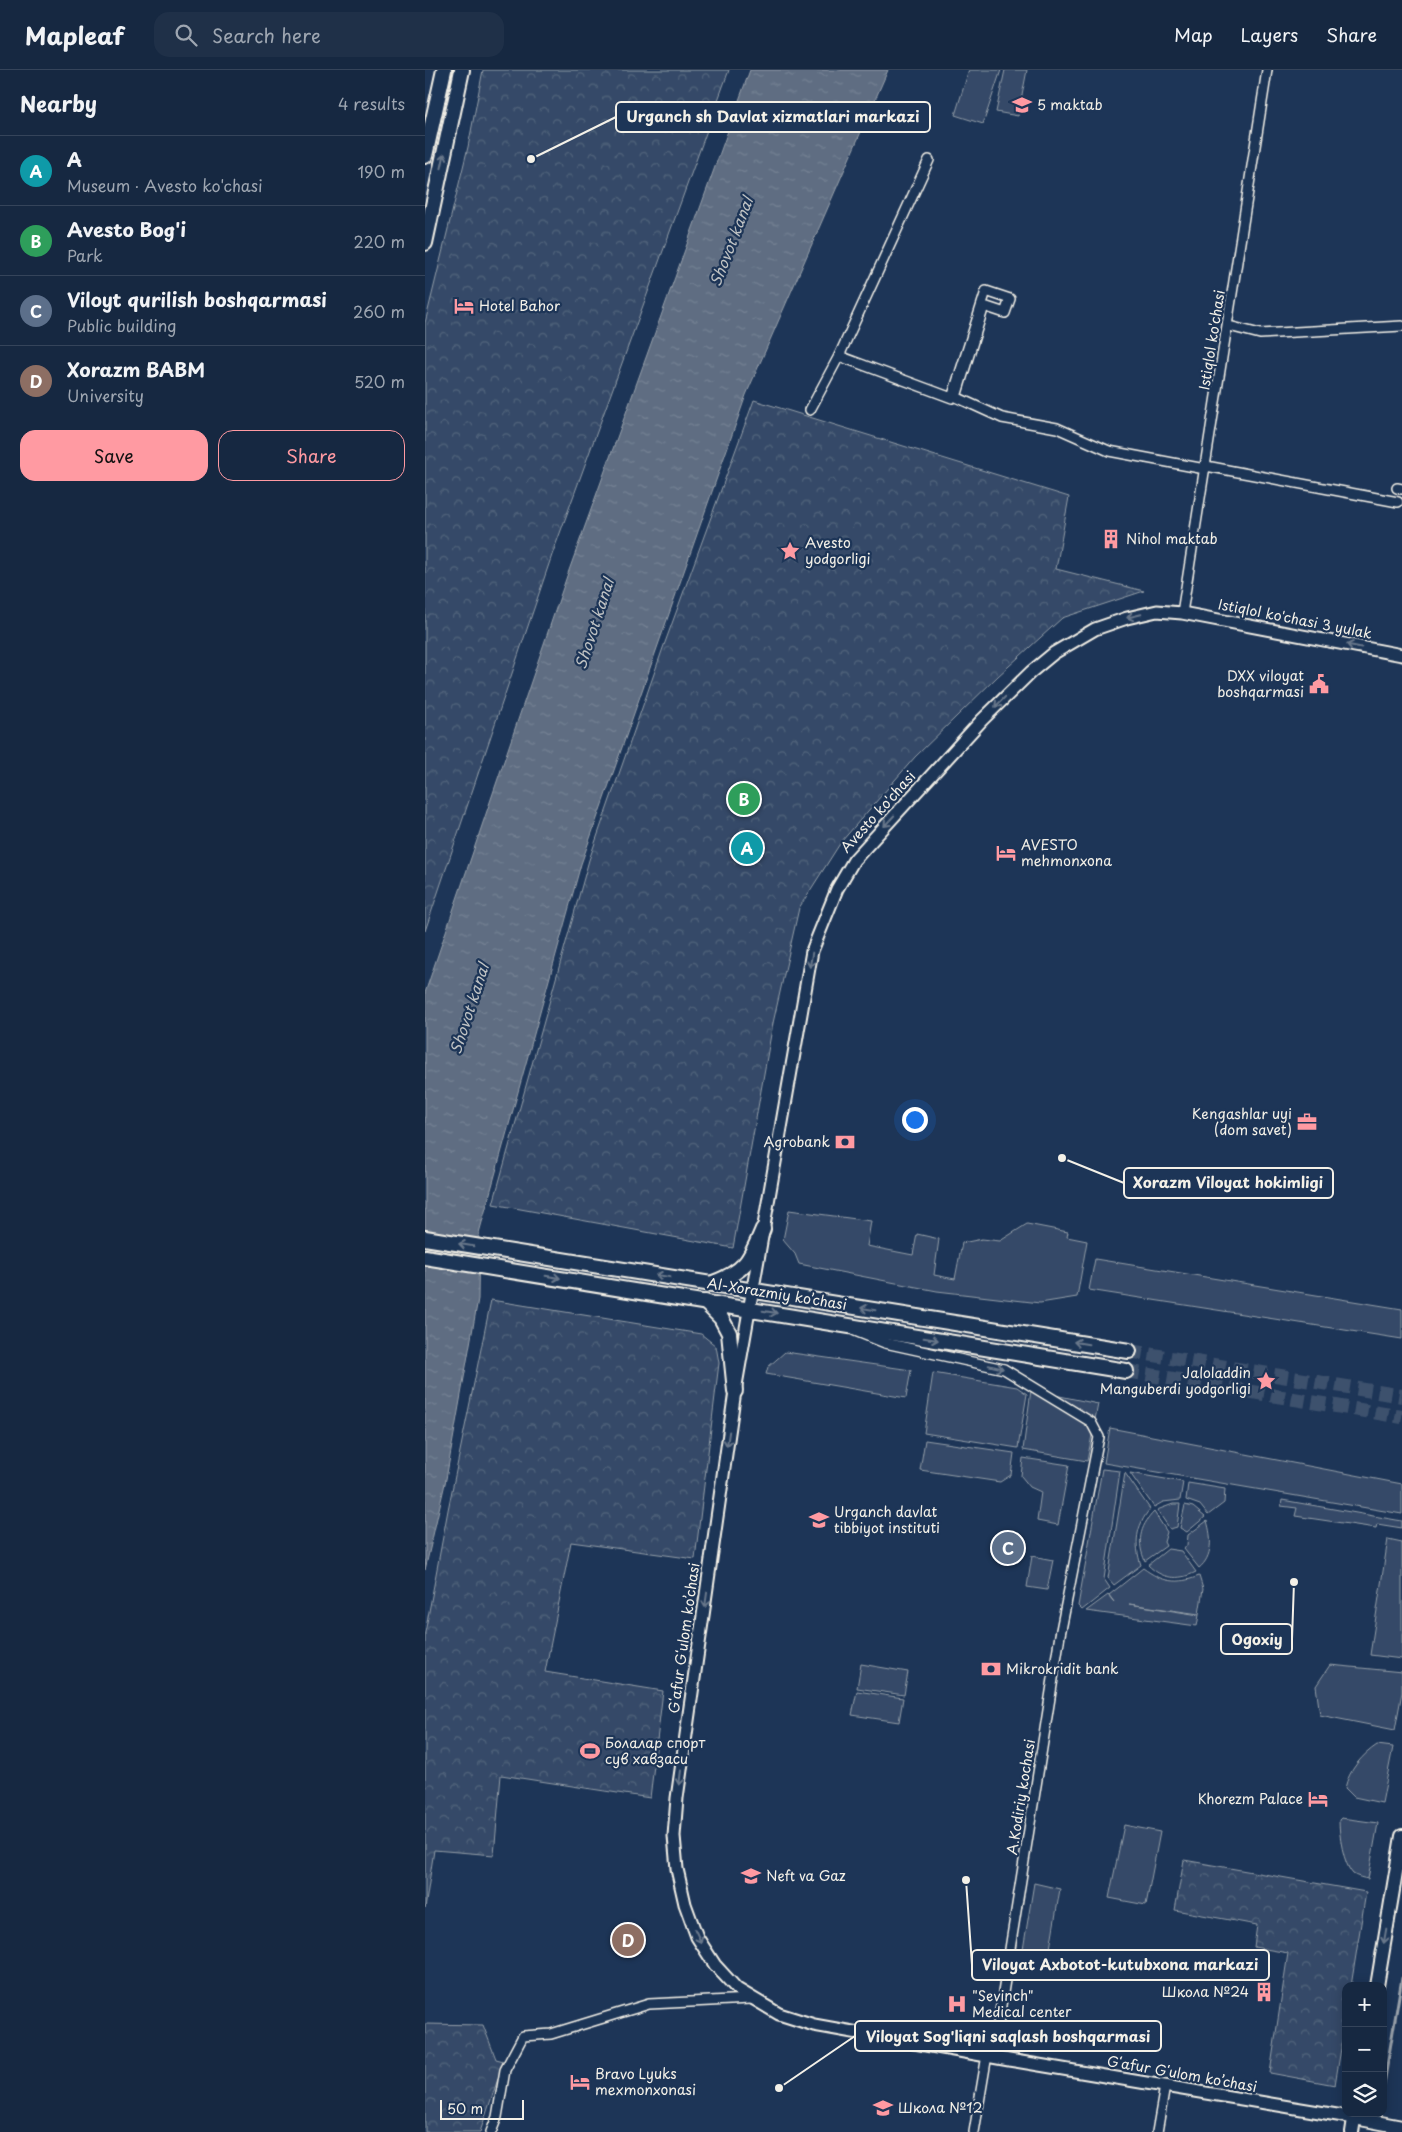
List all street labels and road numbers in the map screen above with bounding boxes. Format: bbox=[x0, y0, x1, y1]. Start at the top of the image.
street label: Istiqlol ko'chasi bbox=[1193, 288, 1230, 392]
street label: Istiqlol ko'chasi 3 yulak bbox=[1216, 593, 1374, 644]
street label: Avesto ko'chasi bbox=[835, 766, 920, 857]
street label: Al-Xorazmiy ko’chasi bbox=[706, 1272, 848, 1315]
street label: Gʻafur Gʻulom ko’chasi bbox=[663, 1561, 704, 1715]
street label: A.Kodiriy kochasi bbox=[1001, 1738, 1040, 1856]
street label: Gʻafur Gʻulom ko’chasi bbox=[1105, 2050, 1259, 2097]

